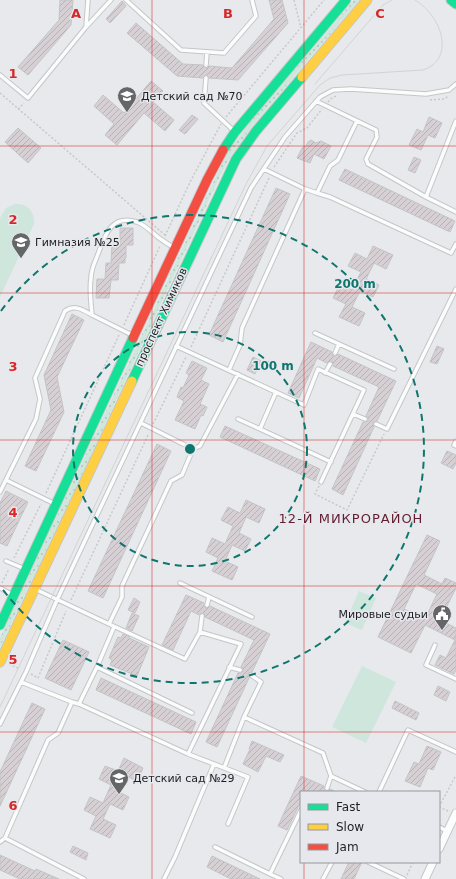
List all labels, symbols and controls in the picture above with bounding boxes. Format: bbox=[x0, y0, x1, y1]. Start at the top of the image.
text: A bbox=[71, 6, 81, 21]
text: B bbox=[223, 6, 233, 21]
text: C bbox=[375, 6, 385, 21]
text: 1 bbox=[8, 66, 18, 81]
school or university icon: Детский сад №70 bbox=[116, 85, 138, 113]
place label: Детский сад №70 bbox=[141, 90, 243, 103]
text: 2 bbox=[8, 212, 18, 227]
school or university icon: Гимназия №25 bbox=[10, 231, 32, 259]
place label: Гимназия №25 bbox=[35, 236, 120, 249]
street label: проспект Химиков bbox=[133, 266, 190, 369]
text: 200 m bbox=[334, 277, 376, 291]
text: 3 bbox=[8, 359, 18, 374]
text: 100 m bbox=[252, 359, 294, 373]
centre of rings bbox=[183, 442, 197, 456]
text: 4 bbox=[8, 505, 18, 520]
district label: 12-Й МИКРОРАЙОН bbox=[279, 511, 423, 526]
public building icon: Мировые судьи bbox=[431, 603, 453, 631]
place label: Мировые судьи bbox=[338, 608, 428, 621]
text: 5 bbox=[8, 652, 18, 667]
school or university icon: Детский сад №29 bbox=[108, 767, 130, 795]
place label: Детский сад №29 bbox=[133, 772, 235, 785]
legend bbox=[300, 791, 440, 863]
text: 6 bbox=[8, 798, 18, 813]
text: Fast bbox=[336, 800, 360, 814]
text: Slow bbox=[336, 820, 364, 834]
text: Jam bbox=[335, 840, 359, 854]

